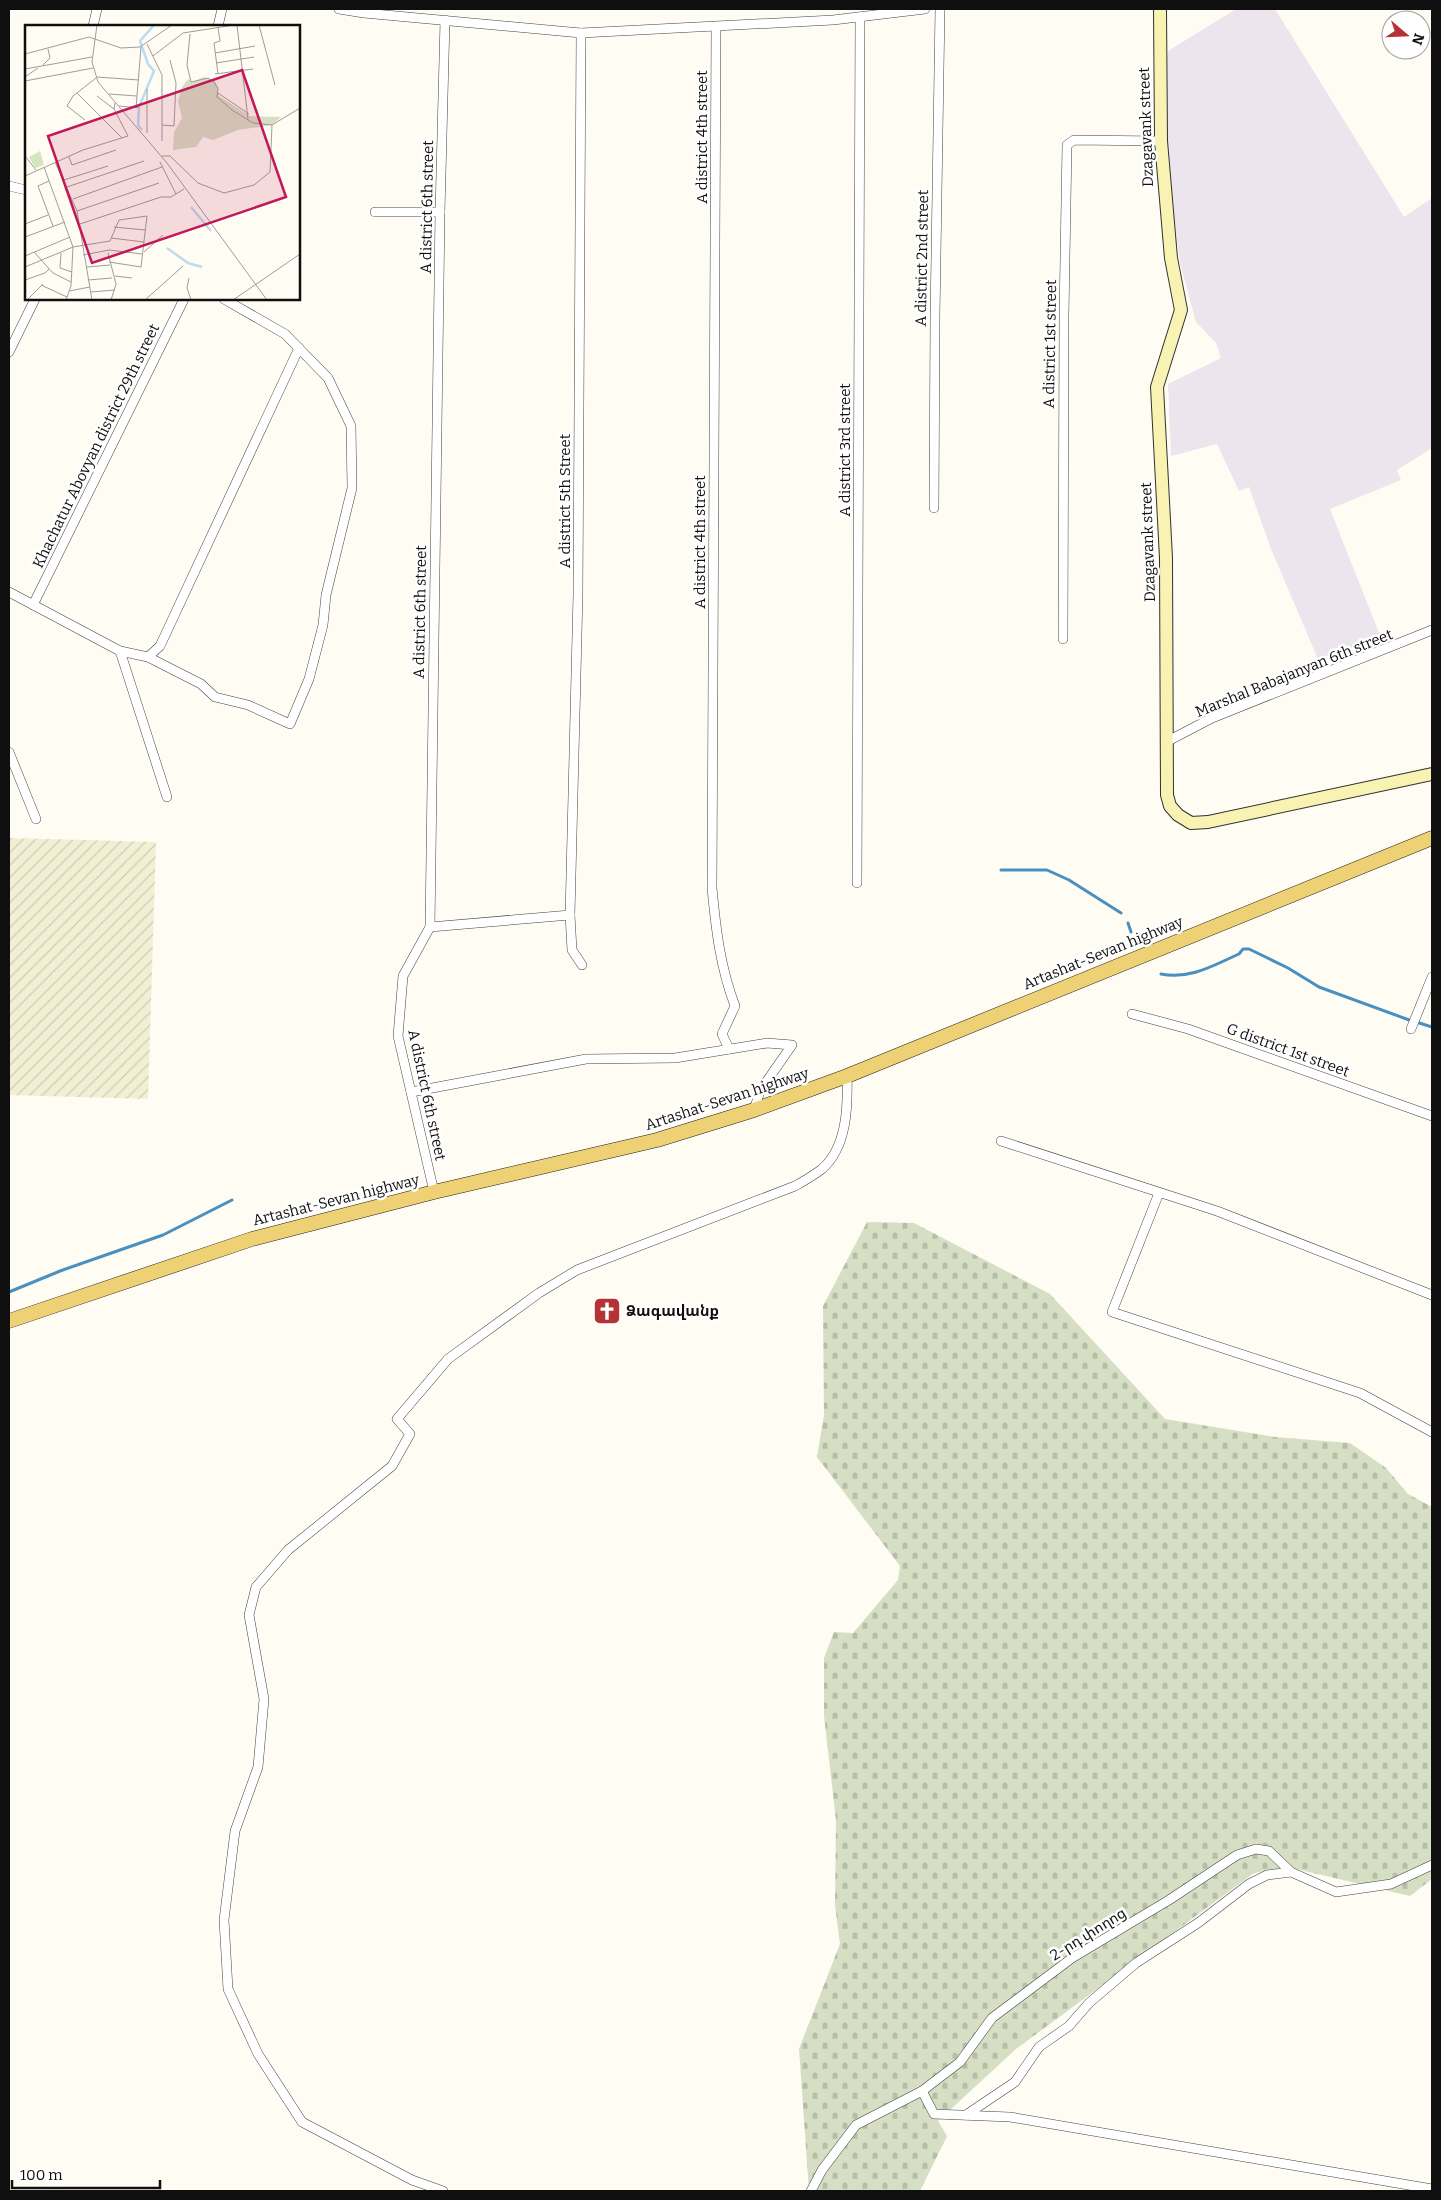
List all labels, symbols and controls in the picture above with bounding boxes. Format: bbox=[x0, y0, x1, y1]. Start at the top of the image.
north arrow bbox=[1381, 10, 1431, 60]
inset map bbox=[25, 25, 300, 300]
text: N bbox=[1408, 31, 1428, 47]
street label: Dzagavank street bbox=[1135, 66, 1157, 187]
street label: A district 4th street bbox=[693, 70, 711, 204]
street label: A district 6th street bbox=[417, 140, 437, 274]
street label: A district 2nd street bbox=[912, 189, 932, 326]
street label: A district 1st street bbox=[1040, 279, 1060, 409]
street label: Khachatur Abovyan district 29th street bbox=[29, 320, 163, 571]
street label: A district 3rd street bbox=[836, 383, 854, 517]
street label: A district 5th Street bbox=[556, 433, 574, 568]
street label: A district 4th street bbox=[691, 475, 709, 609]
street label: Dzagavank street bbox=[1137, 481, 1159, 602]
street label: A district 6th street bbox=[410, 545, 430, 679]
street label: Marshal Babajanyan 6th street bbox=[1193, 625, 1396, 721]
street label: Artashat-Sevan highway bbox=[1020, 913, 1186, 993]
street label: G district 1st street bbox=[1224, 1019, 1352, 1081]
street label: A district 6th street bbox=[404, 1028, 450, 1163]
street label: Artashat-Sevan highway bbox=[643, 1064, 811, 1134]
street label: Artashat-Sevan highway bbox=[251, 1171, 421, 1229]
church icon: Ձագավանք bbox=[592, 1296, 622, 1326]
place label: Ձագավանք bbox=[626, 1302, 719, 1320]
street label: 2-րդ փողոց bbox=[1047, 1904, 1129, 1964]
scale bar bbox=[12, 2158, 160, 2190]
text: 100 m bbox=[20, 2166, 63, 2184]

